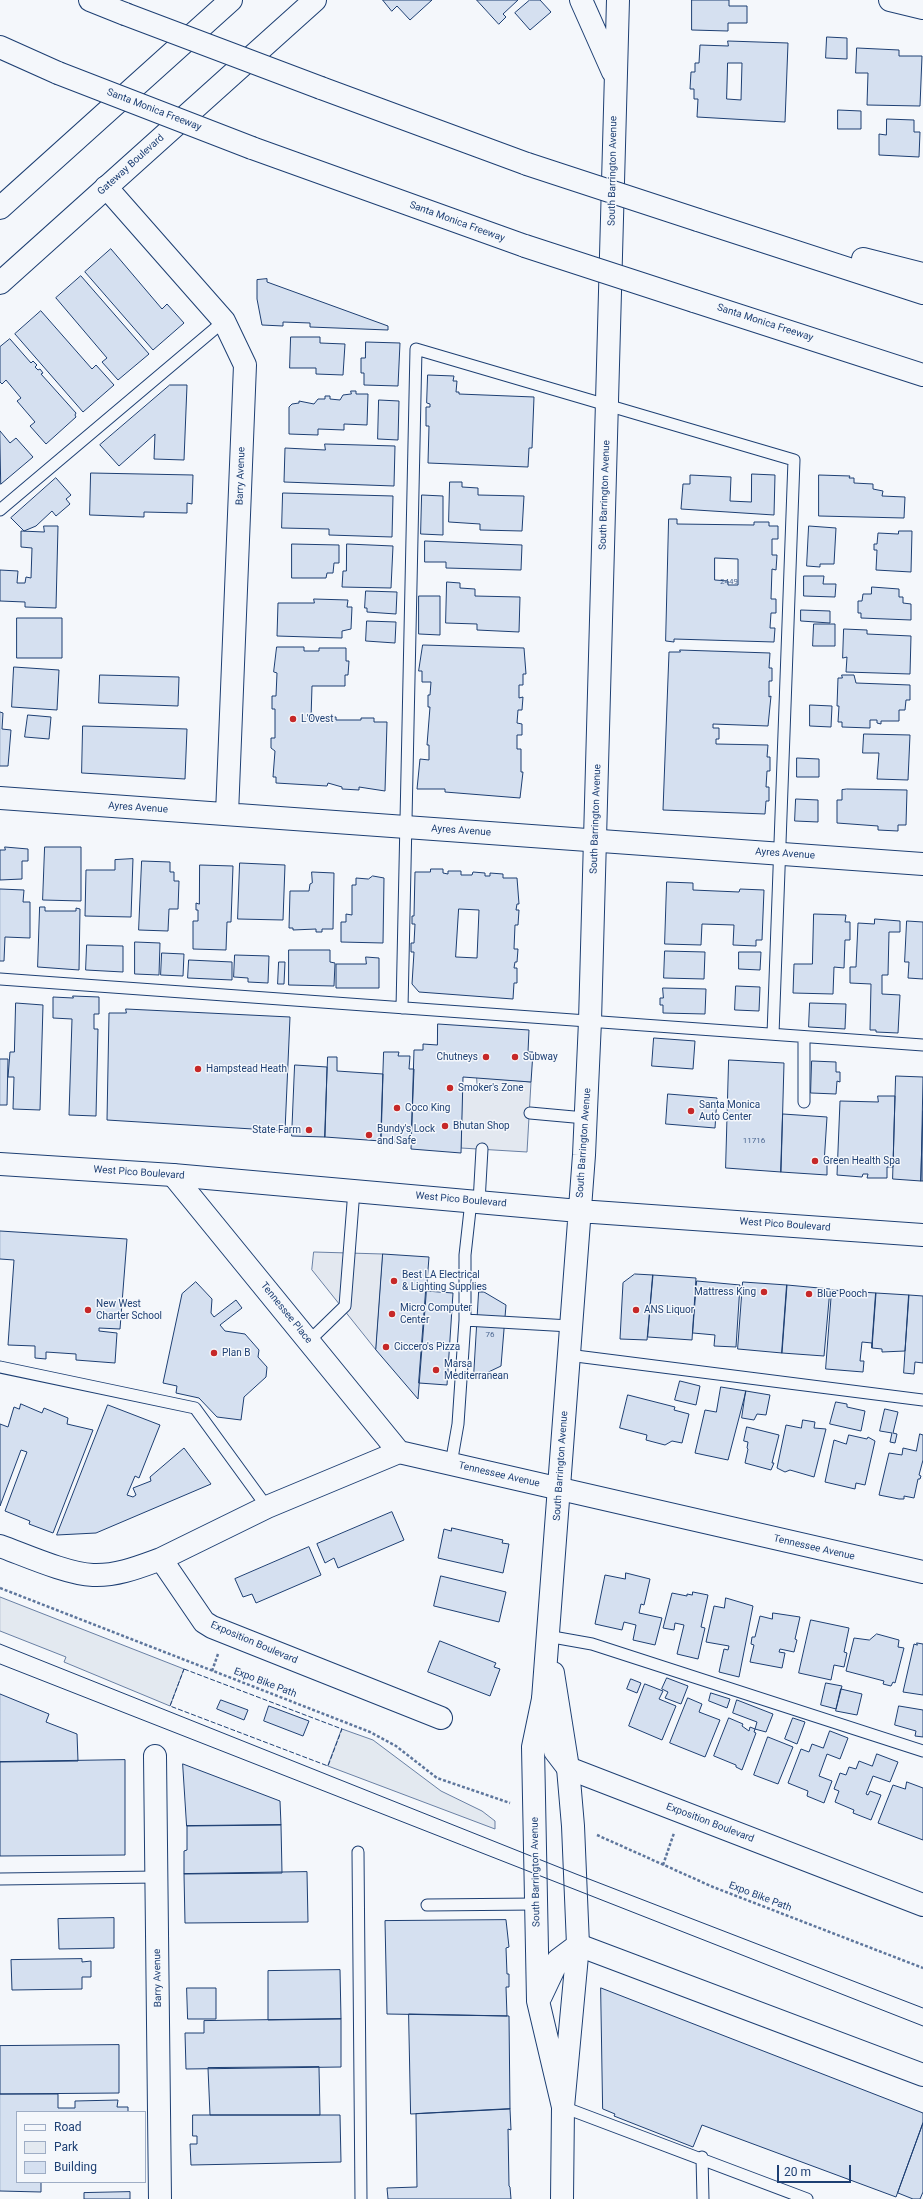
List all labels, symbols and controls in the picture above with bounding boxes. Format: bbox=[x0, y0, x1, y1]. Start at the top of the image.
street label: Santa Monica Freeway bbox=[105, 86, 203, 134]
street label: South Barrington Avenue bbox=[606, 116, 620, 226]
street label: Gateway Boulevard bbox=[95, 132, 167, 198]
street label: Santa Monica Freeway bbox=[408, 199, 506, 245]
street label: Santa Monica Freeway bbox=[715, 302, 815, 344]
street label: South Barrington Avenue bbox=[597, 440, 613, 550]
street label: Barry Avenue bbox=[234, 447, 248, 505]
house number: 2449 bbox=[720, 577, 738, 587]
place label: L'Ovest bbox=[301, 713, 334, 725]
marker: L'Ovest bbox=[288, 714, 298, 724]
street label: South Barrington Avenue bbox=[588, 764, 604, 874]
street label: Ayres Avenue bbox=[108, 800, 168, 816]
street label: Ayres Avenue bbox=[431, 823, 491, 839]
street label: Ayres Avenue bbox=[755, 846, 815, 862]
place label: Chutneys bbox=[437, 1051, 478, 1063]
place label: Subway bbox=[523, 1051, 558, 1063]
marker: Chutneys bbox=[481, 1052, 491, 1062]
marker: Subway bbox=[510, 1052, 520, 1062]
place label: Hampstead Heath bbox=[206, 1063, 287, 1075]
marker: Hampstead Heath bbox=[193, 1064, 203, 1074]
place label: Smoker's Zone bbox=[458, 1082, 524, 1094]
marker: Smoker's Zone bbox=[445, 1083, 455, 1093]
street label: South Barrington Avenue bbox=[574, 1088, 594, 1198]
place label: Santa Monica Auto Center bbox=[699, 1099, 760, 1122]
place label: Coco King bbox=[405, 1102, 450, 1114]
marker: Coco King bbox=[392, 1103, 402, 1113]
marker: Santa Monica Auto Center bbox=[686, 1106, 696, 1116]
place label: Bhutan Shop bbox=[453, 1120, 510, 1132]
marker: Bhutan Shop bbox=[440, 1121, 450, 1131]
place label: Bundy's Lock and Safe bbox=[377, 1123, 435, 1146]
place label: State Farm bbox=[252, 1124, 301, 1136]
marker: State Farm bbox=[304, 1125, 314, 1135]
marker: Bundy's Lock and Safe bbox=[364, 1130, 374, 1140]
house number: 11716 bbox=[743, 1136, 765, 1146]
place label: Green Health Spa bbox=[823, 1155, 900, 1167]
marker: Green Health Spa bbox=[810, 1156, 820, 1166]
street label: West Pico Boulevard bbox=[93, 1164, 185, 1182]
street label: West Pico Boulevard bbox=[415, 1190, 507, 1210]
street label: West Pico Boulevard bbox=[739, 1216, 831, 1234]
place label: Best LA Electrical & Lighting Supplies bbox=[402, 1269, 487, 1292]
marker: Best LA Electrical & Lighting Supplies bbox=[389, 1276, 399, 1286]
street label: Tennessee Place bbox=[258, 1280, 314, 1346]
place label: Mattress King bbox=[694, 1286, 756, 1298]
marker: Mattress King bbox=[759, 1287, 769, 1297]
place label: Blue Pooch bbox=[817, 1288, 867, 1300]
marker: Blue Pooch bbox=[804, 1289, 814, 1299]
place label: New West Charter School bbox=[96, 1298, 162, 1322]
place label: Micro Computer Center bbox=[400, 1302, 472, 1326]
place label: ANS Liquor bbox=[644, 1304, 694, 1316]
marker: New West Charter School bbox=[83, 1305, 93, 1315]
marker: ANS Liquor bbox=[631, 1305, 641, 1315]
marker: Micro Computer Center bbox=[387, 1309, 397, 1319]
house number: 76 bbox=[486, 1330, 494, 1340]
place label: Ciccero's Pizza bbox=[394, 1341, 460, 1353]
marker: Ciccero's Pizza bbox=[381, 1342, 391, 1352]
place label: Plan B bbox=[222, 1347, 250, 1359]
marker: Plan B bbox=[209, 1348, 219, 1358]
place label: Marsa Mediterranean bbox=[444, 1358, 508, 1382]
marker: Marsa Mediterranean bbox=[431, 1365, 441, 1375]
street label: South Barrington Avenue bbox=[551, 1411, 571, 1521]
street label: Tennessee Avenue bbox=[457, 1460, 541, 1490]
street label: Tennessee Avenue bbox=[772, 1533, 856, 1563]
street label: Exposition Boulevard bbox=[209, 1619, 299, 1667]
street label: Expo Bike Path bbox=[232, 1666, 298, 1700]
street label: Exposition Boulevard bbox=[664, 1801, 756, 1845]
street label: South Barrington Avenue bbox=[529, 1817, 543, 1927]
street label: Expo Bike Path bbox=[727, 1880, 793, 1914]
street label: Barry Avenue bbox=[151, 1949, 165, 2007]
legend bbox=[16, 2111, 146, 2183]
text: Road bbox=[54, 2120, 82, 2134]
text: Park bbox=[54, 2140, 78, 2154]
scale bar bbox=[779, 2157, 853, 2183]
text: Building bbox=[54, 2160, 97, 2174]
text: 20 m bbox=[784, 2165, 811, 2179]

